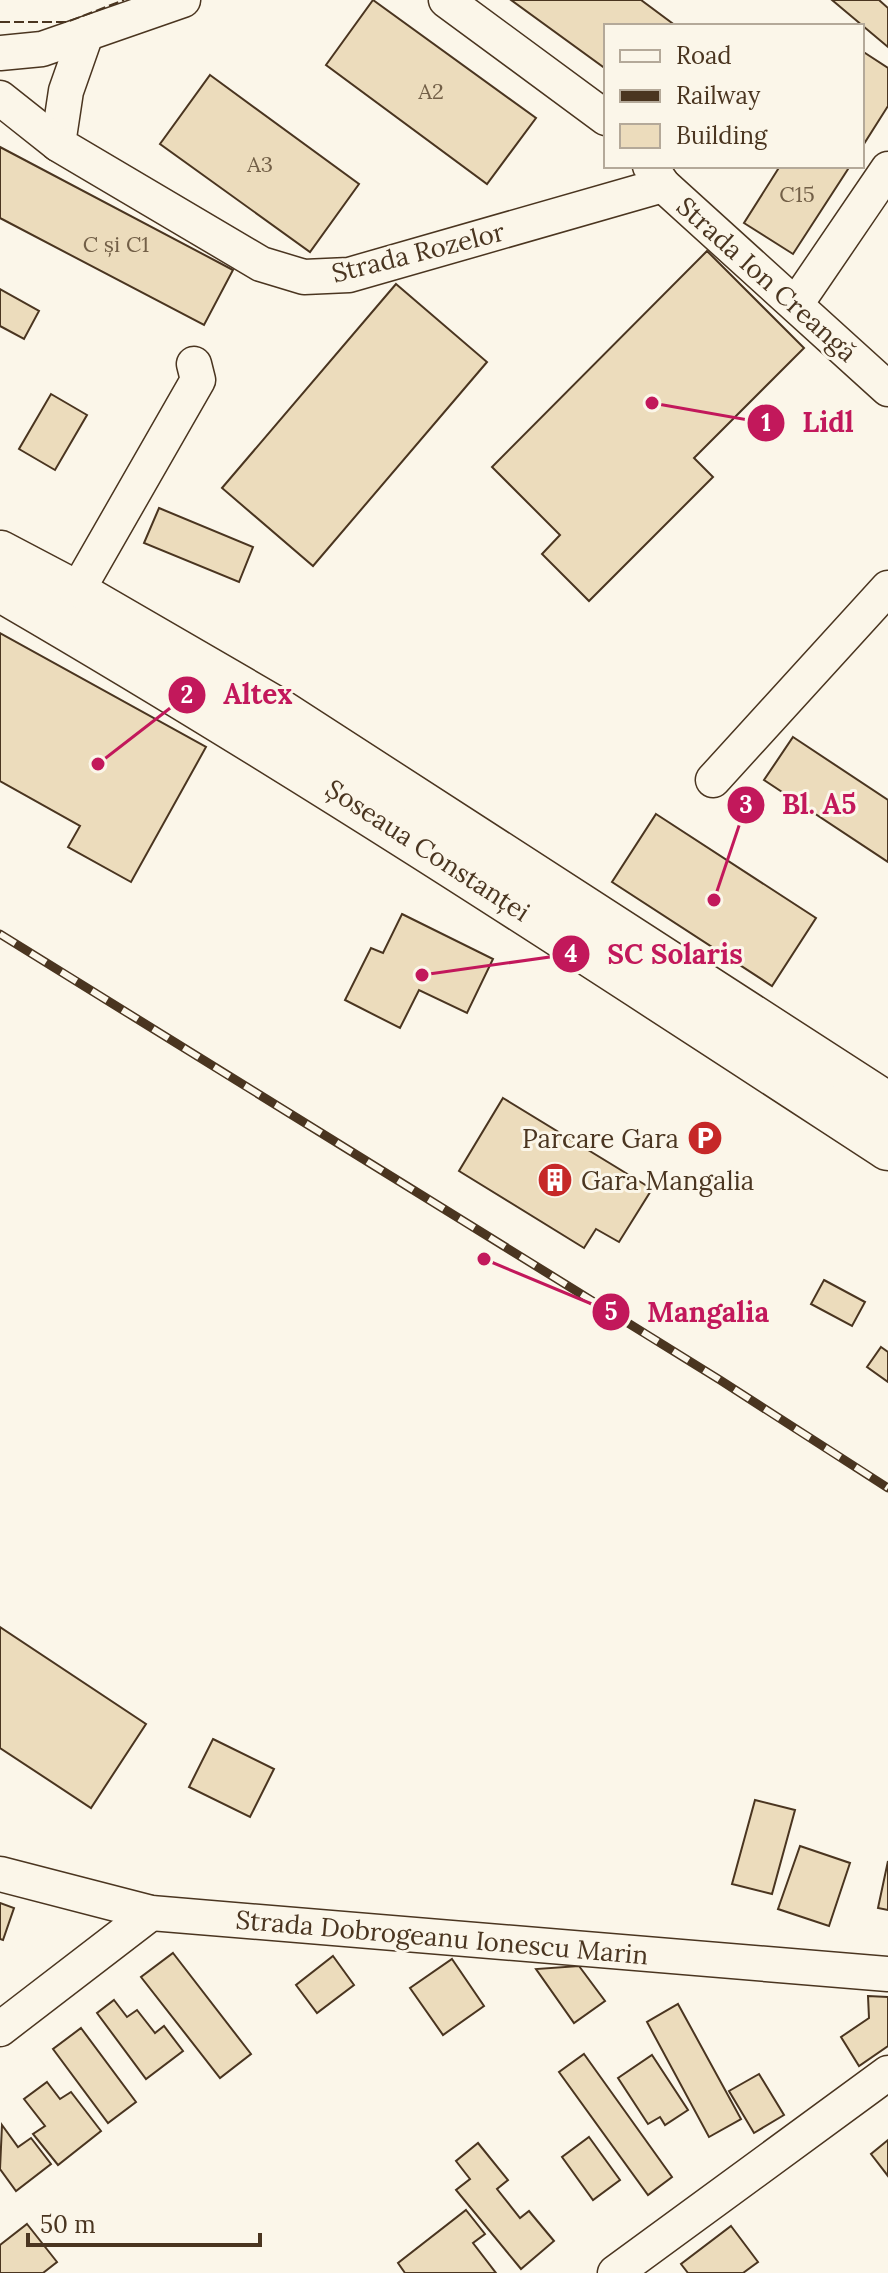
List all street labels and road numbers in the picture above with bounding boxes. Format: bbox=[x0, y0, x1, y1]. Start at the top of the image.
street label: Strada Ion Creangă bbox=[670, 189, 864, 369]
street label: Strada Rozelor bbox=[328, 214, 509, 289]
street label: Șoseaua Constanței bbox=[320, 772, 536, 928]
street label: Strada Dobrogeanu Ionescu Marin bbox=[234, 1903, 650, 1971]

